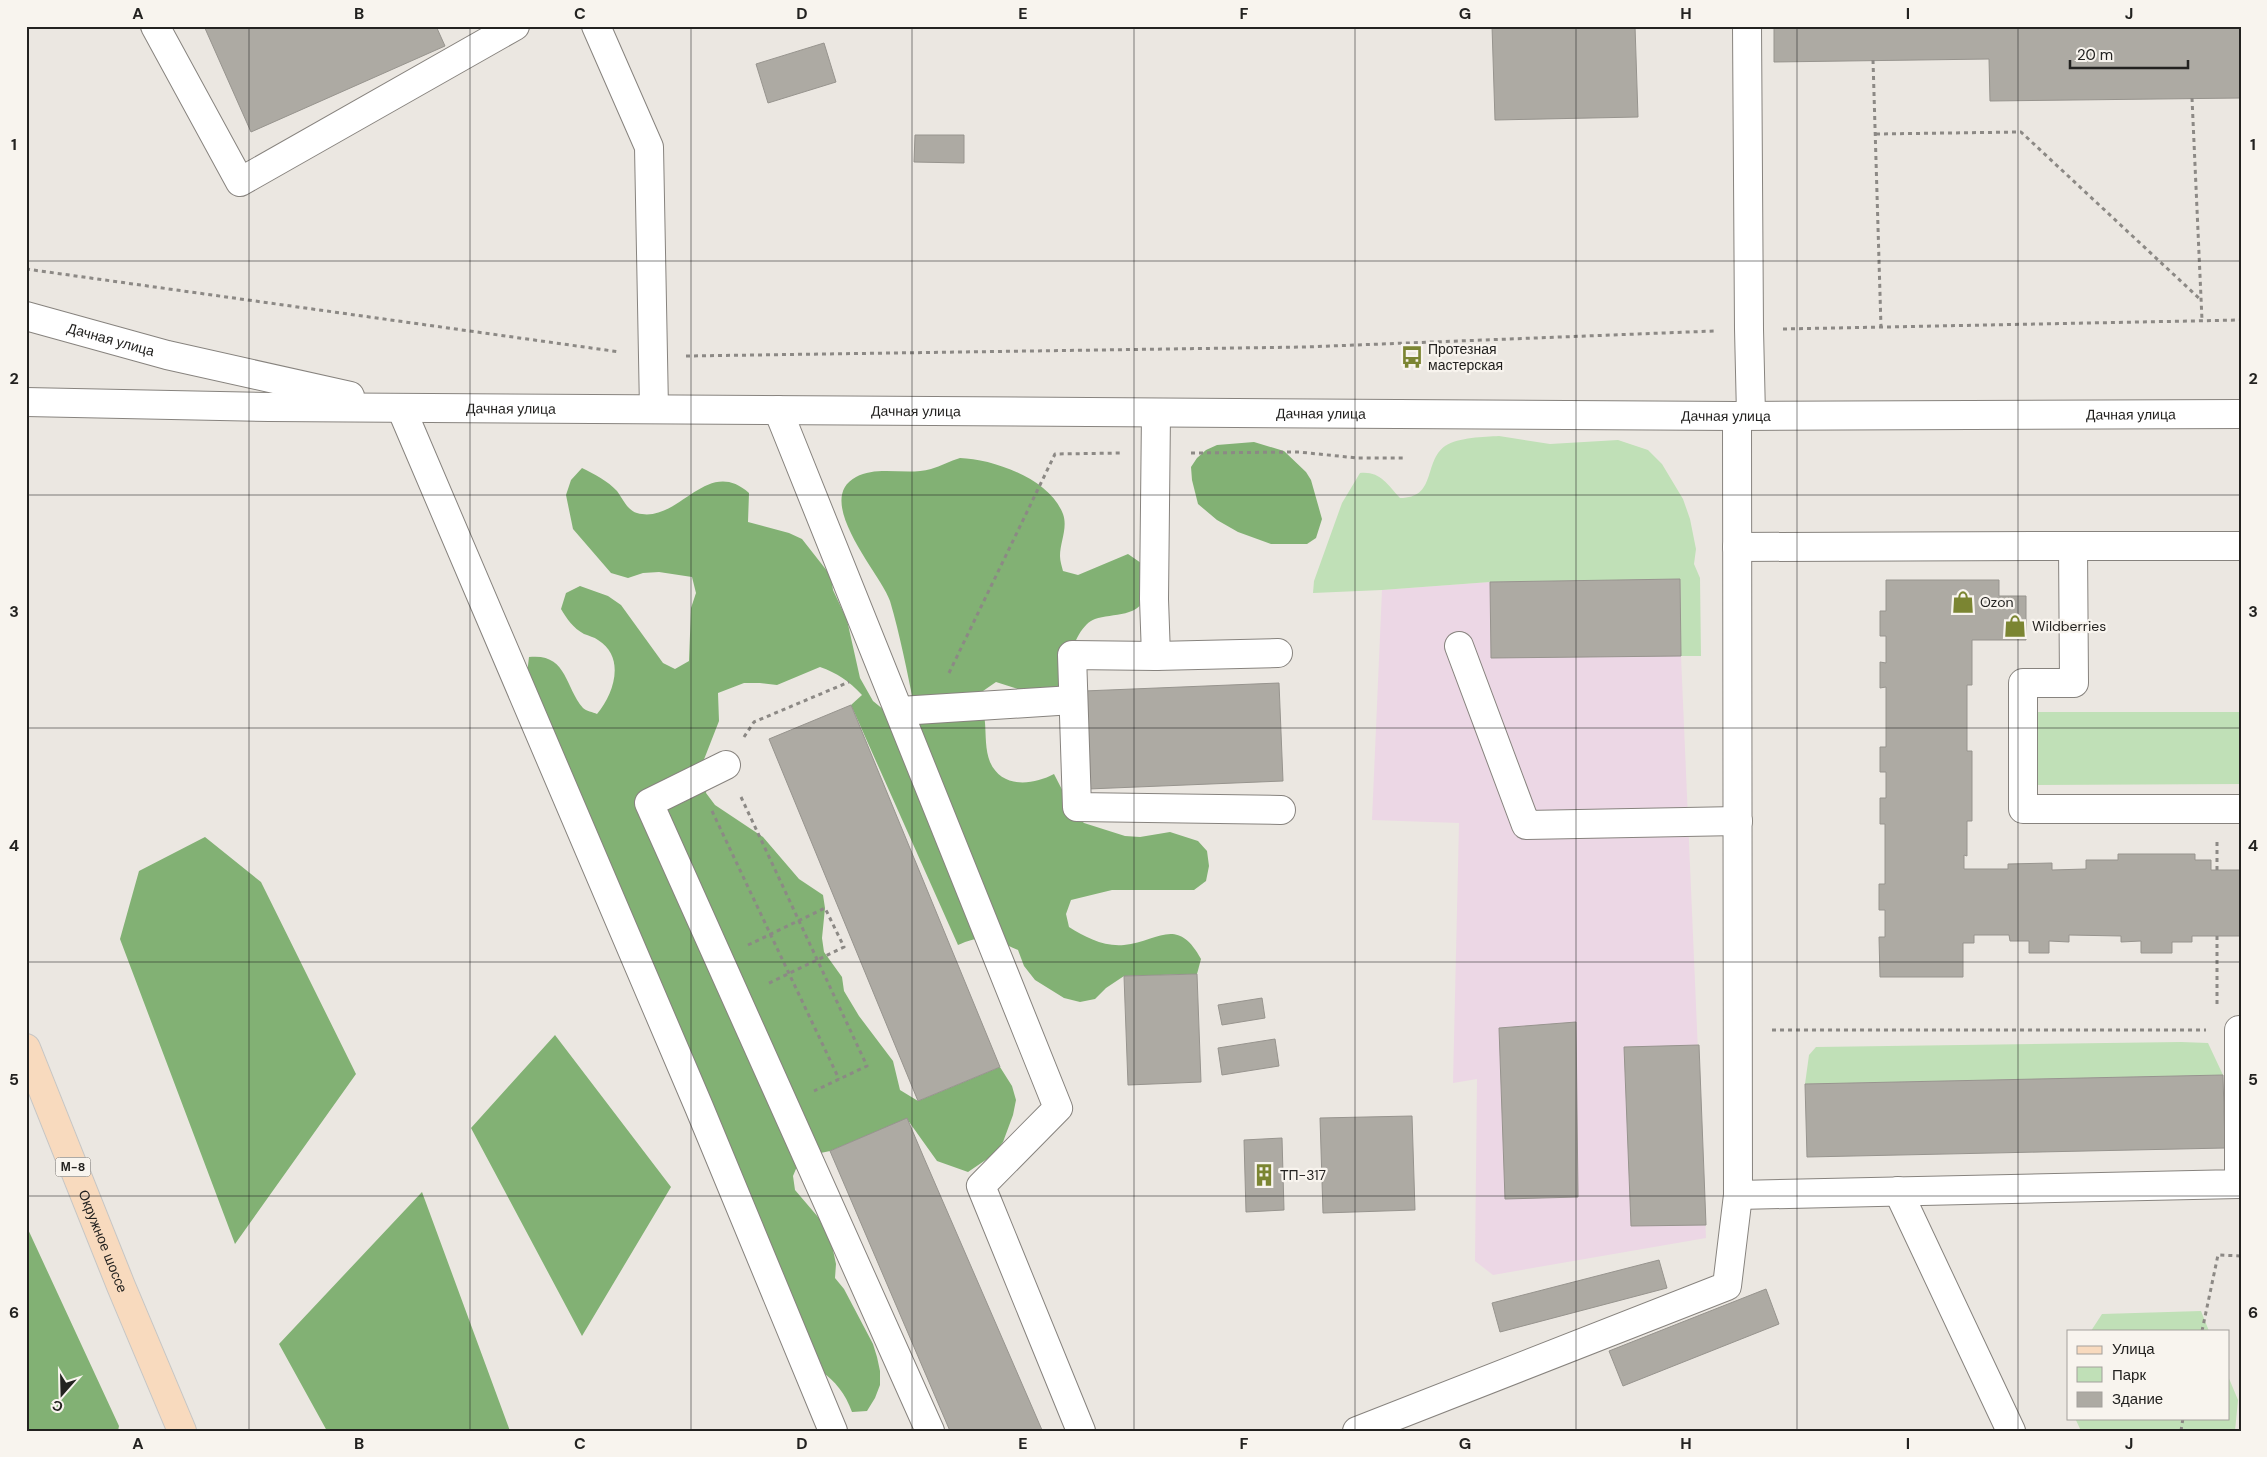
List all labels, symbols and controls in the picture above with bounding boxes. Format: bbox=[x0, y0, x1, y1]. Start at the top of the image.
text: A bbox=[132, 3, 144, 24]
text: B bbox=[354, 3, 364, 24]
text: C bbox=[574, 3, 586, 24]
text: D bbox=[796, 3, 808, 24]
text: E bbox=[1018, 3, 1028, 24]
text: F bbox=[1240, 3, 1249, 24]
text: G bbox=[1459, 3, 1471, 24]
text: H bbox=[1680, 3, 1692, 24]
text: I bbox=[1906, 3, 1910, 24]
text: J bbox=[2125, 3, 2133, 24]
scale bar bbox=[2070, 38, 2187, 70]
text: 20 m bbox=[2077, 45, 2113, 65]
text: 1 bbox=[11, 134, 17, 155]
text: 1 bbox=[2250, 134, 2256, 155]
street label: Дачная улица bbox=[65, 319, 157, 360]
place label: Протезная мастерская bbox=[1428, 340, 1503, 374]
bus stop icon: Протезная мастерская bbox=[1399, 344, 1425, 370]
text: 2 bbox=[9, 368, 19, 389]
text: 2 bbox=[2248, 368, 2258, 389]
street label: Дачная улица bbox=[466, 399, 556, 418]
street label: Дачная улица bbox=[871, 402, 961, 420]
street label: Дачная улица bbox=[1276, 404, 1366, 423]
street label: Дачная улица bbox=[2086, 405, 2176, 424]
street label: Дачная улица bbox=[1681, 407, 1771, 425]
shop icon: Ozon bbox=[1950, 589, 1976, 615]
place label: Ozon bbox=[1980, 593, 2014, 611]
text: 3 bbox=[9, 601, 19, 622]
text: 3 bbox=[2248, 601, 2258, 622]
shop icon: Wildberries bbox=[2002, 613, 2028, 639]
place label: Wildberries bbox=[2032, 617, 2106, 635]
text: 4 bbox=[9, 835, 19, 856]
text: 4 bbox=[2248, 835, 2258, 856]
text: 5 bbox=[9, 1069, 19, 1090]
text: 5 bbox=[2248, 1069, 2258, 1090]
road number: М-8 bbox=[56, 1158, 90, 1176]
building icon: ТП-317 bbox=[1251, 1162, 1277, 1188]
place label: ТП-317 bbox=[1280, 1166, 1326, 1184]
street label: Окружное шоссе bbox=[75, 1187, 132, 1295]
text: 6 bbox=[9, 1302, 19, 1323]
text: 6 bbox=[2248, 1302, 2258, 1323]
legend bbox=[2067, 1330, 2230, 1420]
text: Улица bbox=[2112, 1339, 2155, 1359]
text: Парк bbox=[2112, 1365, 2146, 1385]
north arrow bbox=[38, 1370, 88, 1420]
text: Здание bbox=[2112, 1389, 2163, 1409]
text: С bbox=[50, 1396, 65, 1416]
text: A bbox=[132, 1433, 144, 1454]
text: B bbox=[354, 1433, 364, 1454]
text: C bbox=[574, 1433, 586, 1454]
text: D bbox=[796, 1433, 808, 1454]
text: E bbox=[1018, 1433, 1028, 1454]
text: F bbox=[1240, 1433, 1249, 1454]
text: G bbox=[1459, 1433, 1471, 1454]
text: H bbox=[1680, 1433, 1692, 1454]
text: I bbox=[1906, 1433, 1910, 1454]
text: J bbox=[2125, 1433, 2133, 1454]

